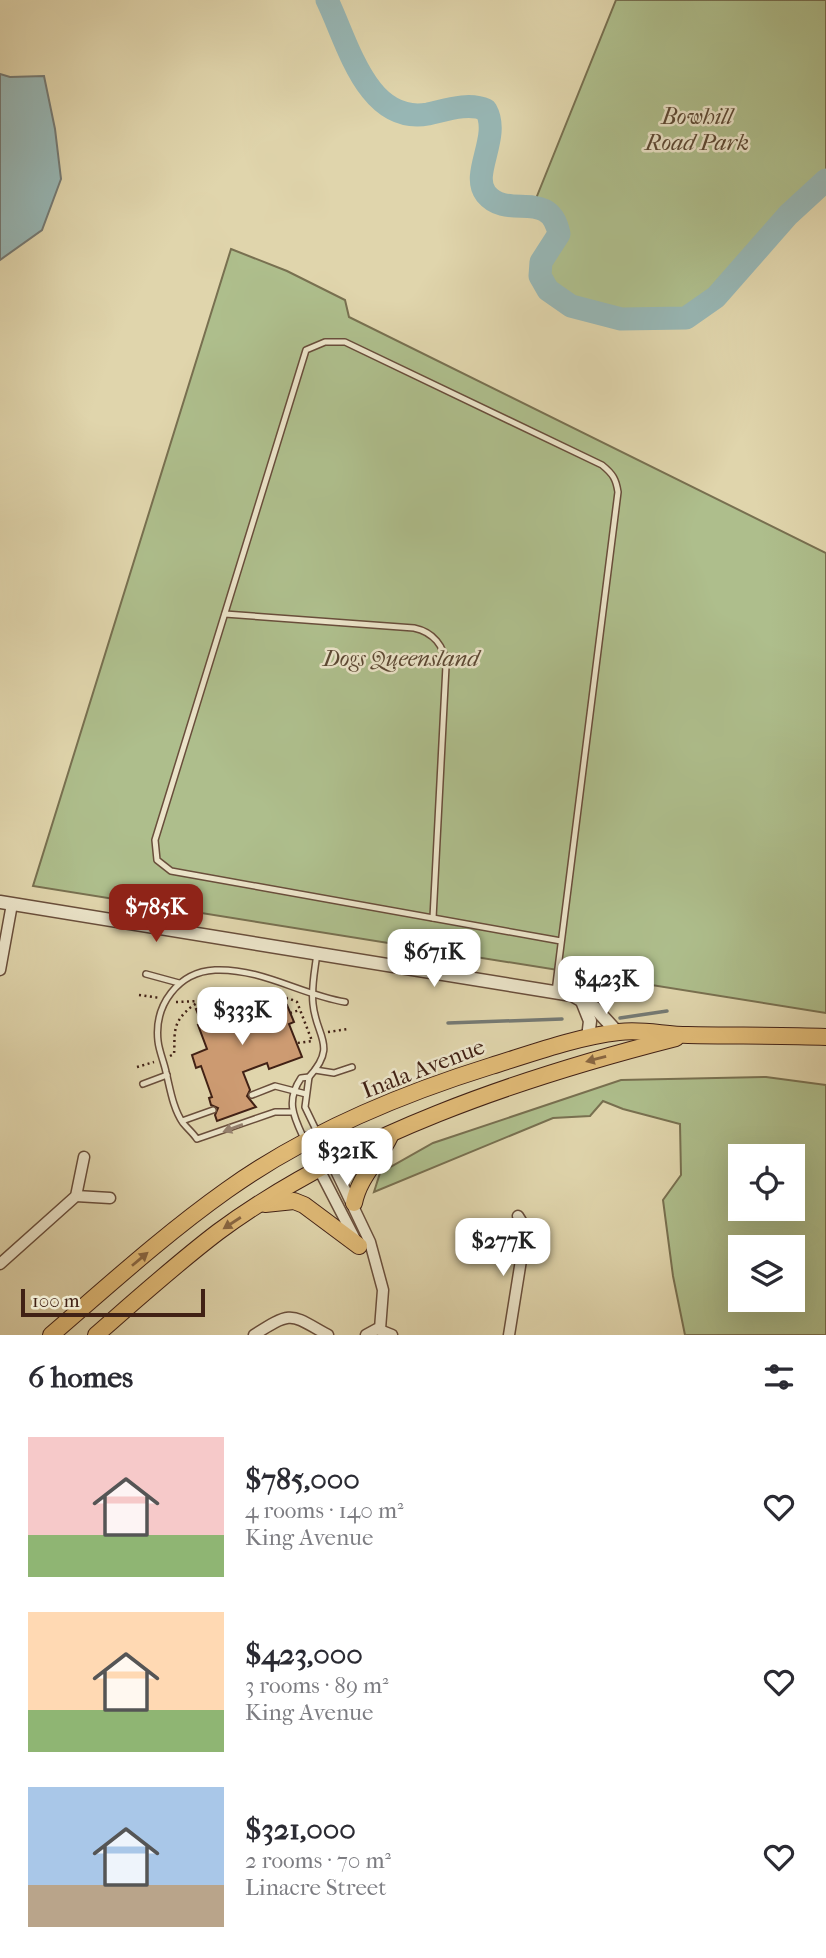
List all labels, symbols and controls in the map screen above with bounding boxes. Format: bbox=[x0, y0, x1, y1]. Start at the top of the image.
park label: Bowhill Road Park bbox=[643, 103, 749, 156]
park label: Dogs Queensland bbox=[321, 645, 482, 672]
pin: $785K bbox=[107, 884, 205, 944]
text: $785K bbox=[125, 893, 187, 920]
pin: $671K bbox=[385, 930, 483, 989]
text: $671K bbox=[404, 938, 464, 965]
pin: $423K bbox=[557, 956, 655, 1016]
text: $423K bbox=[574, 965, 638, 992]
pin: $333K bbox=[193, 988, 291, 1047]
text: $333K bbox=[213, 996, 271, 1023]
street label: Inala Avenue bbox=[358, 1033, 488, 1104]
one-way arrow bbox=[585, 1054, 607, 1065]
one-way arrow bbox=[223, 1123, 244, 1134]
pin: $321K bbox=[298, 1128, 396, 1188]
text: $321K bbox=[318, 1137, 376, 1164]
map controls bbox=[728, 1144, 805, 1312]
button: locate bbox=[728, 1144, 805, 1221]
one-way arrow bbox=[223, 1216, 242, 1229]
pin: $277K bbox=[454, 1218, 552, 1278]
text: $277K bbox=[471, 1227, 535, 1254]
button: layers bbox=[728, 1235, 805, 1312]
one-way arrow bbox=[131, 1251, 149, 1267]
scale bar bbox=[21, 1286, 205, 1318]
text: 100 m bbox=[32, 1290, 80, 1312]
icon: filters bbox=[760, 1358, 798, 1396]
text: 6 homes bbox=[28, 1360, 133, 1395]
text: $785,000 bbox=[245, 1462, 360, 1497]
icon: home bbox=[84, 1465, 168, 1549]
icon: heart bbox=[760, 1488, 798, 1526]
text: 4 rooms · 140 m² bbox=[245, 1497, 404, 1524]
text: King Avenue bbox=[245, 1524, 373, 1551]
text: $423,000 bbox=[245, 1637, 363, 1672]
icon: home bbox=[84, 1640, 168, 1724]
icon: heart bbox=[760, 1663, 798, 1701]
text: 3 rooms · 89 m² bbox=[245, 1672, 389, 1699]
text: King Avenue bbox=[245, 1699, 373, 1726]
text: $321,000 bbox=[245, 1812, 356, 1847]
icon: home bbox=[84, 1815, 168, 1899]
icon: heart bbox=[760, 1838, 798, 1876]
text: 2 rooms · 70 m² bbox=[245, 1847, 391, 1874]
text: Linacre Street bbox=[245, 1874, 386, 1901]

